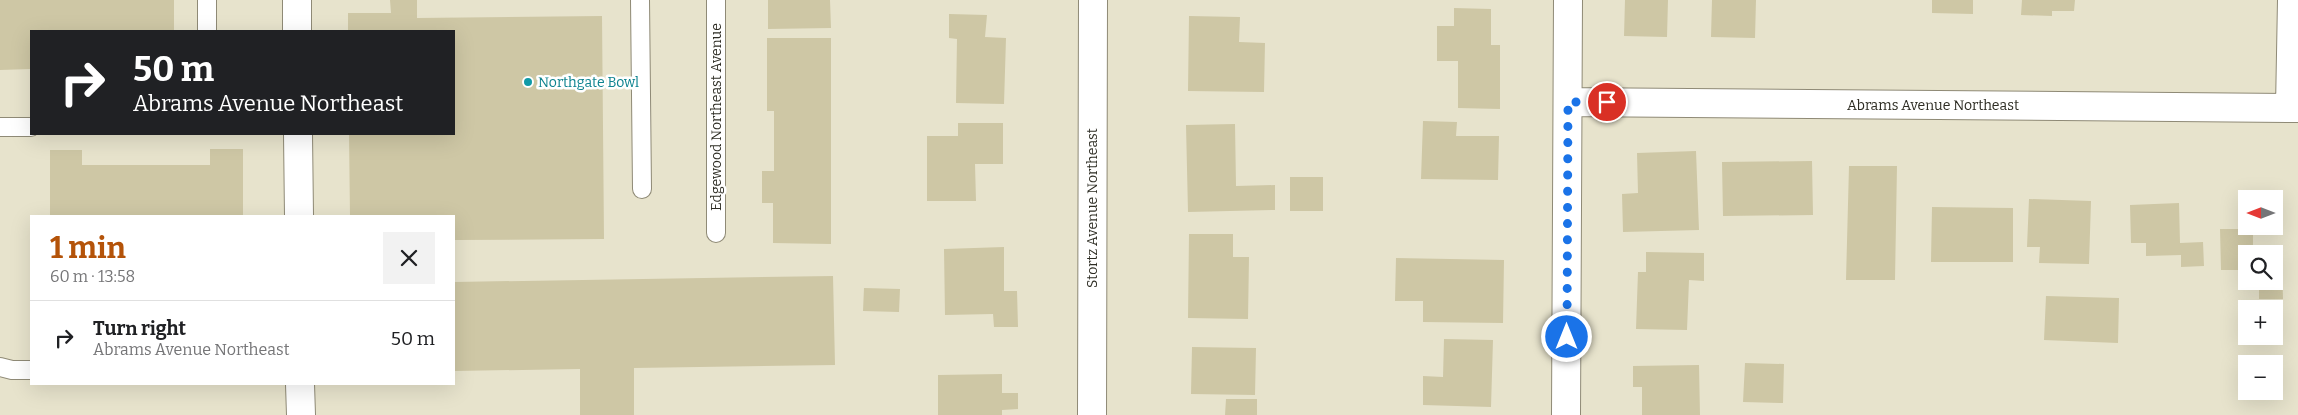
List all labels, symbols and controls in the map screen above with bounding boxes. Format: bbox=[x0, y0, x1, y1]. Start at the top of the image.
street label: Edgewood Northeast Avenue bbox=[708, 23, 725, 211]
text: 50 m bbox=[133, 48, 214, 90]
icon: right bbox=[50, 50, 115, 115]
place label: Northgate Bowl bbox=[538, 74, 639, 91]
marker: Northgate Bowl bbox=[522, 76, 534, 88]
pin bbox=[1586, 81, 1628, 123]
icon: arrive bbox=[1593, 88, 1621, 116]
text: Abrams Avenue Northeast bbox=[133, 90, 403, 117]
street label: Abrams Avenue Northeast bbox=[1847, 97, 2019, 114]
street label: Stortz Avenue Northeast bbox=[1084, 128, 1101, 288]
north arrow bbox=[2238, 190, 2282, 235]
map controls bbox=[2238, 190, 2283, 400]
text: 1 min bbox=[50, 230, 126, 266]
button: close bbox=[383, 232, 435, 284]
button: search bbox=[2238, 245, 2283, 290]
text: 60 m · 13:58 bbox=[50, 267, 135, 286]
button: + bbox=[2238, 300, 2283, 345]
position arrow bbox=[1540, 310, 1592, 362]
text: Turn right bbox=[93, 317, 186, 340]
icon: right bbox=[50, 324, 78, 352]
text: 50 m bbox=[391, 327, 435, 350]
text: Abrams Avenue Northeast bbox=[93, 340, 289, 359]
button: − bbox=[2238, 355, 2283, 400]

